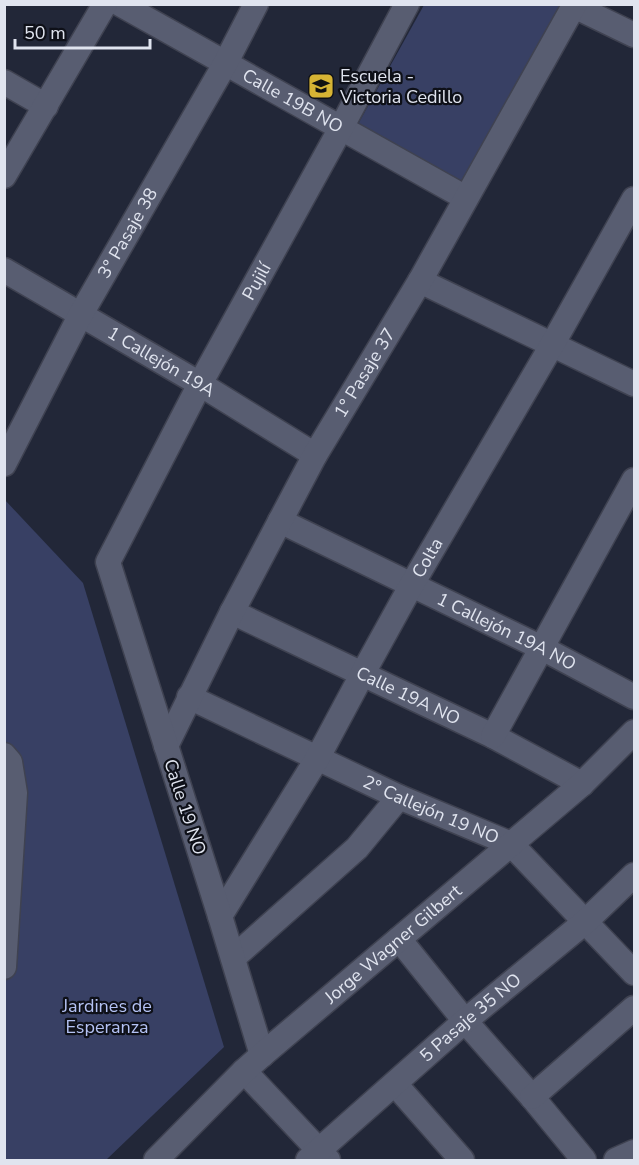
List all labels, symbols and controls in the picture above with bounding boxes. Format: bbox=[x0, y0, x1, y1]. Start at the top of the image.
scale bar bbox=[15, 12, 150, 50]
text: 50 m bbox=[24, 21, 66, 45]
street label: Calle 19B NO bbox=[238, 63, 347, 139]
place label: Escuela - Victoria Cedillo bbox=[339, 64, 462, 109]
school or university icon: Escuela - Victoria Cedillo bbox=[306, 71, 336, 101]
street label: 3° Pasaje 38 bbox=[92, 183, 163, 283]
street label: Pujilí bbox=[237, 258, 277, 304]
street label: 1 Callejón 19A bbox=[103, 321, 220, 402]
street label: 1° Pasaje 37 bbox=[328, 323, 401, 422]
street label: Colta bbox=[406, 533, 449, 582]
street label: 1 Callejón 19A NO bbox=[433, 587, 580, 676]
street label: Calle 19A NO bbox=[352, 661, 464, 731]
street label: Calle 19 NO bbox=[158, 756, 212, 858]
street label: 2° Callejón 19 NO bbox=[359, 770, 503, 850]
street label: Jorge Wagner Gilbert bbox=[319, 879, 467, 1010]
street label: 5 Pasaje 35 NO bbox=[415, 968, 526, 1068]
park label: Jardines de Esperanza bbox=[61, 994, 152, 1039]

